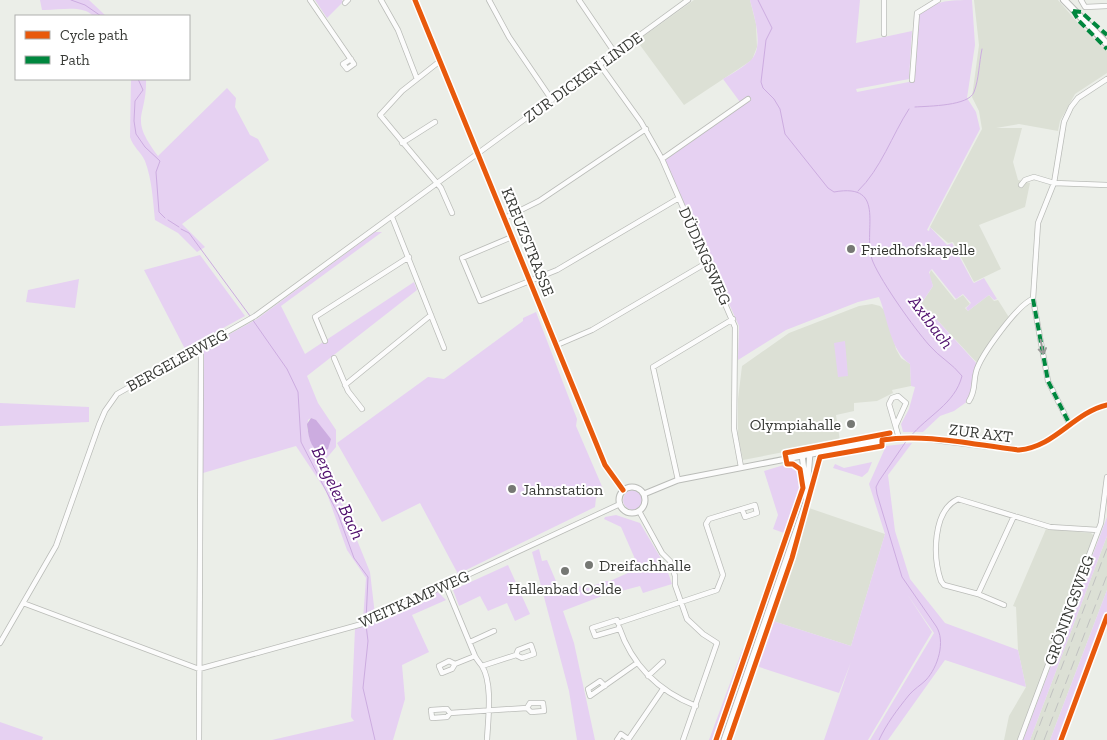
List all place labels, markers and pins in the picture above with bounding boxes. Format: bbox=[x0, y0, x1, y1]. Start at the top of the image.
place label: Friedhofskapelle bbox=[861, 240, 975, 259]
marker: Friedhofskapelle bbox=[845, 243, 857, 255]
place label: Olympiahalle bbox=[750, 415, 841, 434]
marker: Olympiahalle bbox=[845, 418, 857, 430]
place label: Jahnstation bbox=[522, 480, 604, 499]
marker: Jahnstation bbox=[506, 483, 518, 495]
place label: Dreifachhalle bbox=[599, 556, 691, 575]
marker: Dreifachhalle bbox=[583, 559, 595, 571]
marker: Hallenbad Oelde bbox=[559, 565, 571, 577]
place label: Hallenbad Oelde bbox=[508, 579, 622, 598]

